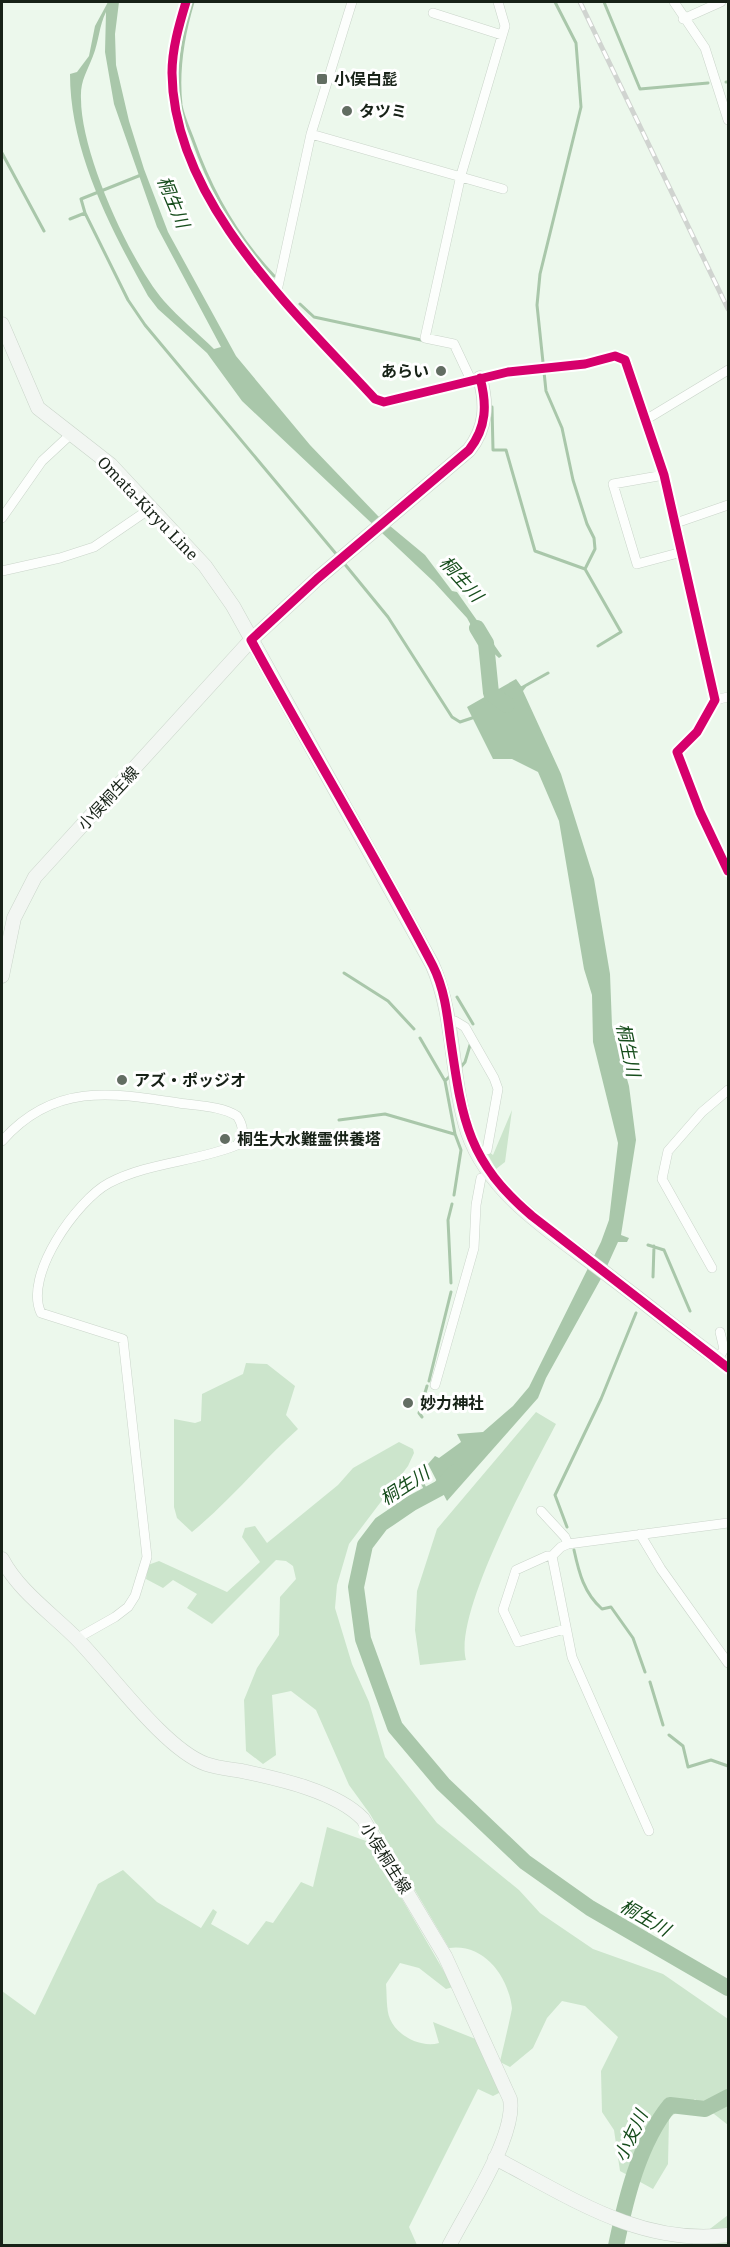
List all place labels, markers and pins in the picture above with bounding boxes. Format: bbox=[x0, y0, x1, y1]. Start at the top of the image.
place label: 小俣白髭 bbox=[334, 68, 398, 90]
marker: 小俣白髭 bbox=[315, 72, 329, 86]
place label: タツミ bbox=[359, 100, 407, 122]
marker: タツミ bbox=[340, 104, 354, 118]
place label: あらい bbox=[381, 360, 429, 382]
marker: あらい bbox=[434, 364, 448, 378]
place label: アズ・ポッジオ bbox=[134, 1069, 246, 1091]
marker: アズ・ポッジオ bbox=[115, 1073, 129, 1087]
place label: 桐生大水難霊供養塔 bbox=[237, 1128, 381, 1150]
marker: 桐生大水難霊供養塔 bbox=[218, 1132, 232, 1146]
place label: 妙力神社 bbox=[420, 1392, 484, 1414]
marker: 妙力神社 bbox=[401, 1396, 415, 1410]

